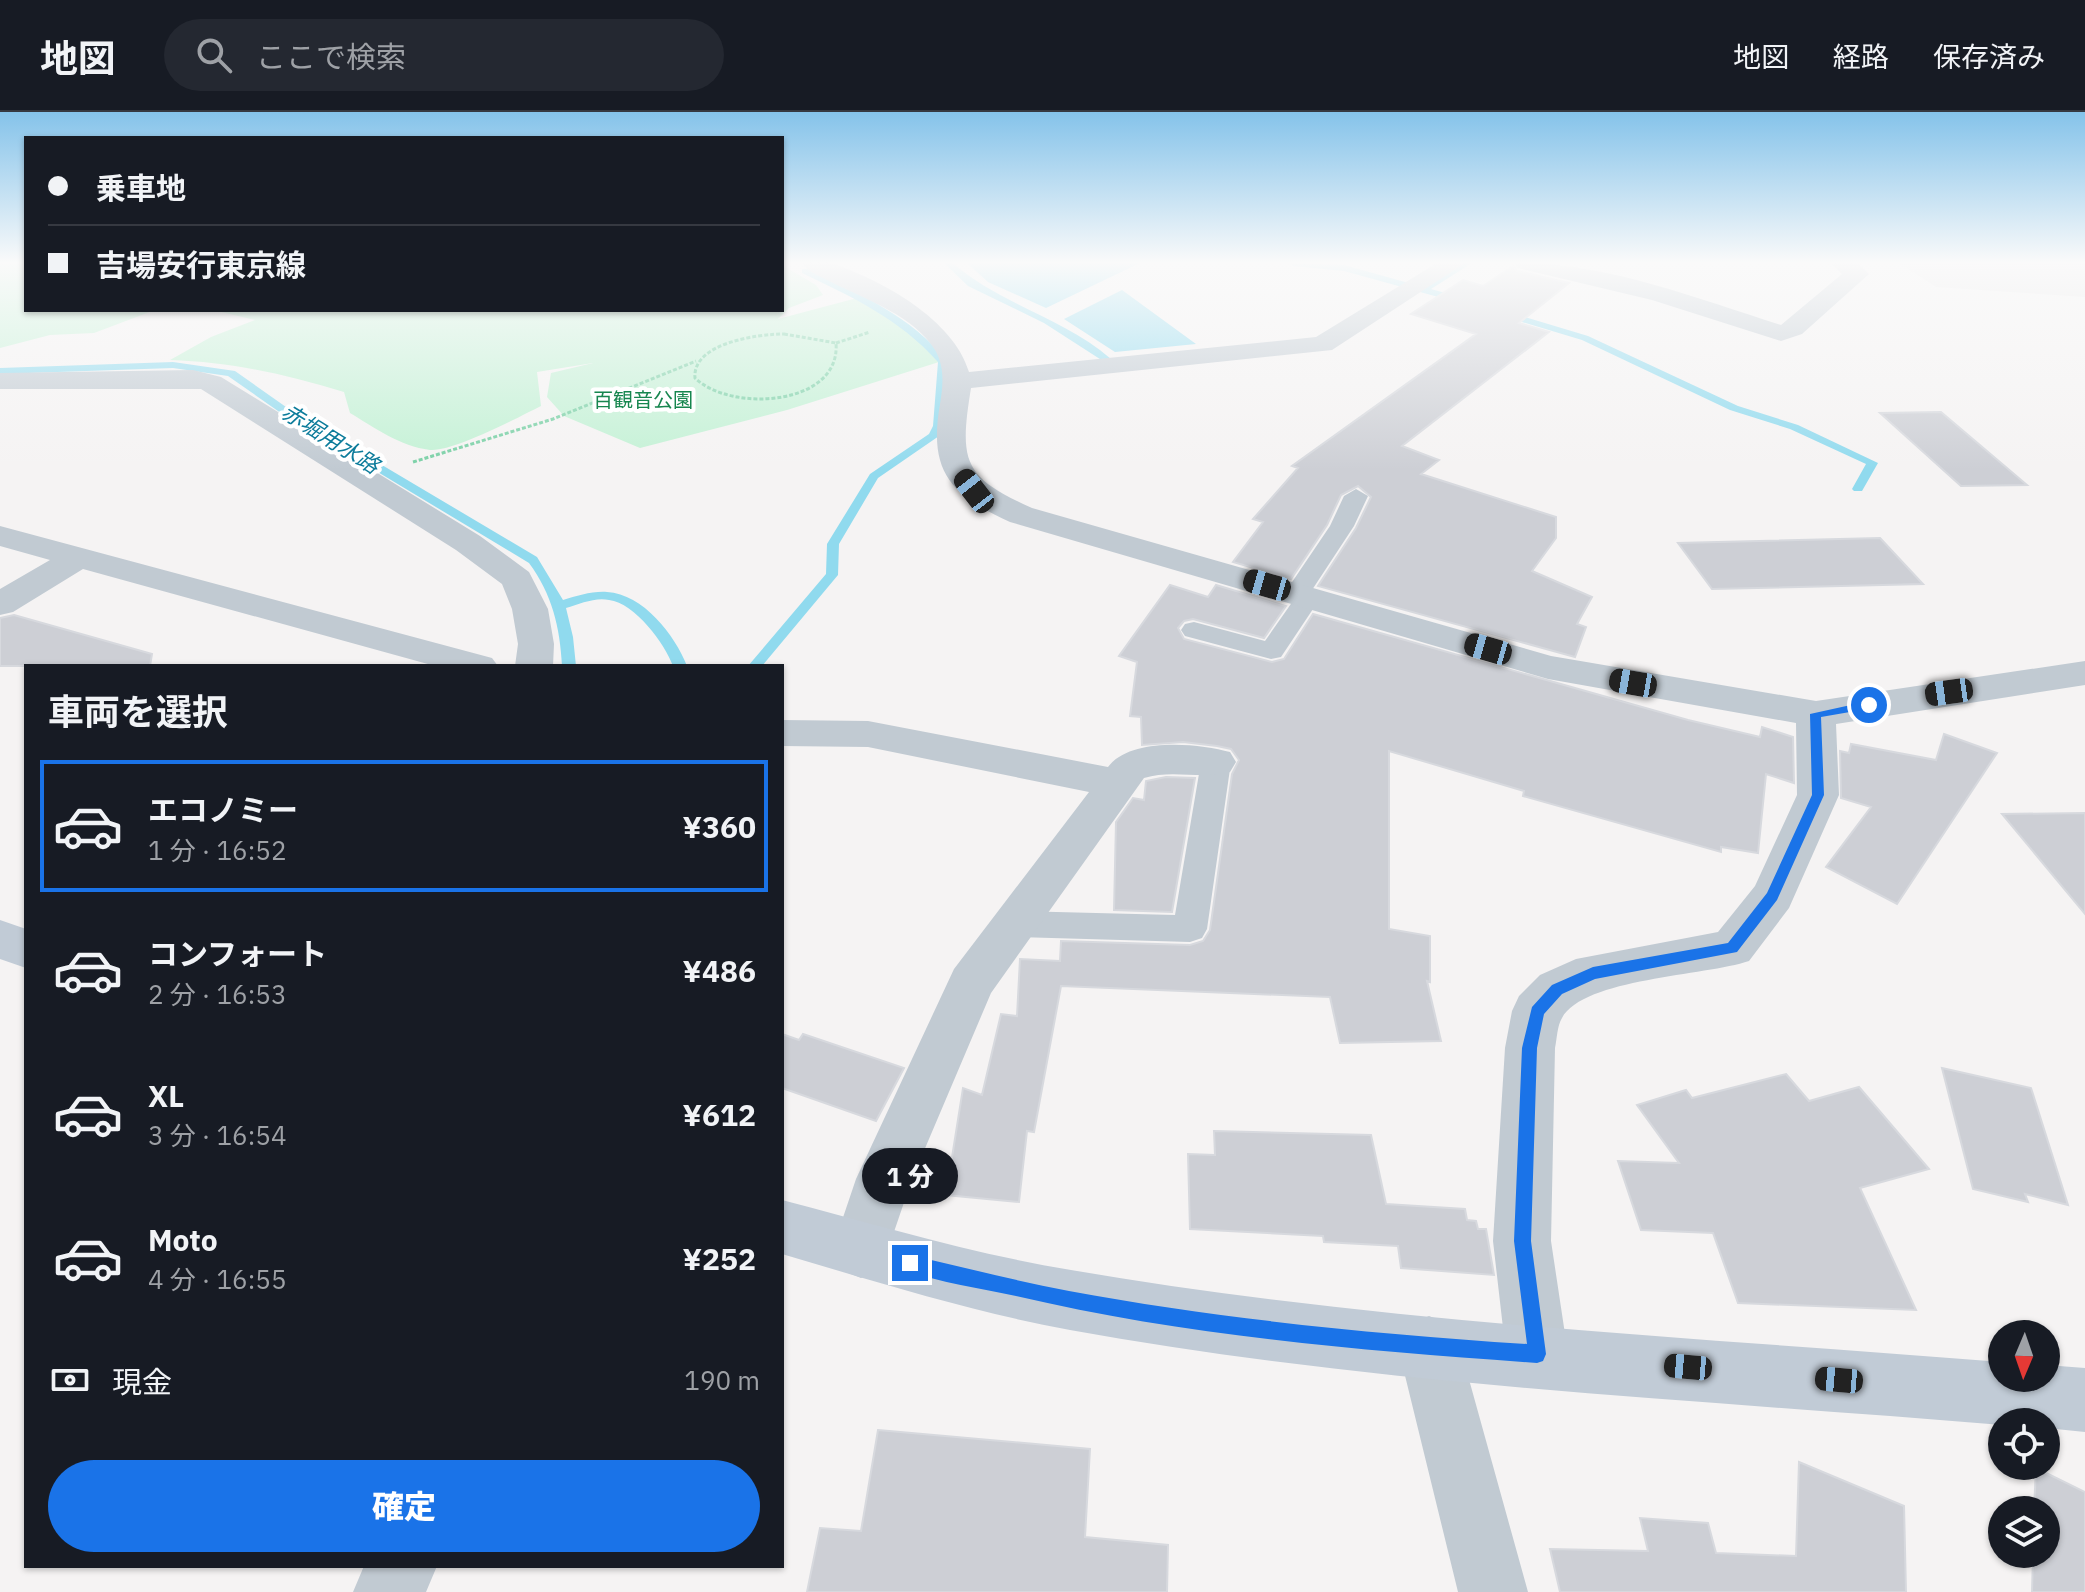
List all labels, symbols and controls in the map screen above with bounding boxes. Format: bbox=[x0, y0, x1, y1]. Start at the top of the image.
search box bbox=[164, 19, 724, 91]
text: 地図 bbox=[40, 33, 116, 82]
icon: search bbox=[192, 33, 236, 77]
text: ここで検索 bbox=[256, 37, 406, 76]
text: 地図 bbox=[1733, 38, 1789, 75]
text: 経路 bbox=[1833, 38, 1889, 75]
text: 保存済み bbox=[1933, 38, 2045, 75]
text: 乗車地 bbox=[96, 168, 186, 207]
text: 吉場安行東京線 bbox=[96, 245, 306, 284]
park label: 百観音公園 bbox=[593, 386, 693, 413]
water label: 赤堀用水路 bbox=[277, 397, 387, 480]
car bbox=[950, 465, 998, 517]
car bbox=[1241, 567, 1293, 603]
car bbox=[1462, 631, 1514, 667]
car bbox=[1607, 667, 1659, 699]
car bbox=[1924, 677, 1974, 707]
route start bbox=[1851, 687, 1887, 723]
text: 車両を選択 bbox=[48, 688, 228, 735]
icon: car bbox=[52, 790, 124, 862]
text: エコノミー bbox=[148, 790, 298, 829]
text: ¥360 bbox=[683, 807, 756, 846]
text: 1 分 · 16:52 bbox=[148, 833, 286, 867]
icon: car bbox=[52, 934, 124, 1006]
text: コンフォート bbox=[148, 934, 327, 973]
text: ¥486 bbox=[683, 951, 756, 990]
text: 2 分 · 16:53 bbox=[148, 977, 286, 1011]
text: XL bbox=[148, 1076, 184, 1115]
icon: car bbox=[52, 1078, 124, 1150]
text: ¥612 bbox=[683, 1095, 756, 1134]
text: 3 分 · 16:54 bbox=[148, 1118, 286, 1152]
callout: 1 分 bbox=[862, 1147, 958, 1203]
text: 1 分 bbox=[886, 1159, 934, 1193]
text: Moto bbox=[148, 1220, 218, 1259]
icon: car bbox=[52, 1222, 124, 1294]
text: ¥252 bbox=[683, 1239, 756, 1278]
route end bbox=[892, 1245, 928, 1281]
text: 4 分 · 16:55 bbox=[148, 1262, 286, 1296]
north arrow bbox=[1988, 1320, 2060, 1392]
map controls bbox=[1988, 1320, 2060, 1568]
car bbox=[1663, 1353, 1713, 1381]
icon: cash bbox=[48, 1358, 92, 1402]
text: 現金 bbox=[112, 1362, 172, 1401]
text: 190 m bbox=[684, 1363, 760, 1397]
car bbox=[1814, 1366, 1864, 1394]
button: locate bbox=[1988, 1408, 2060, 1480]
button: 確定 bbox=[48, 1460, 760, 1552]
button: layers bbox=[1988, 1496, 2060, 1568]

